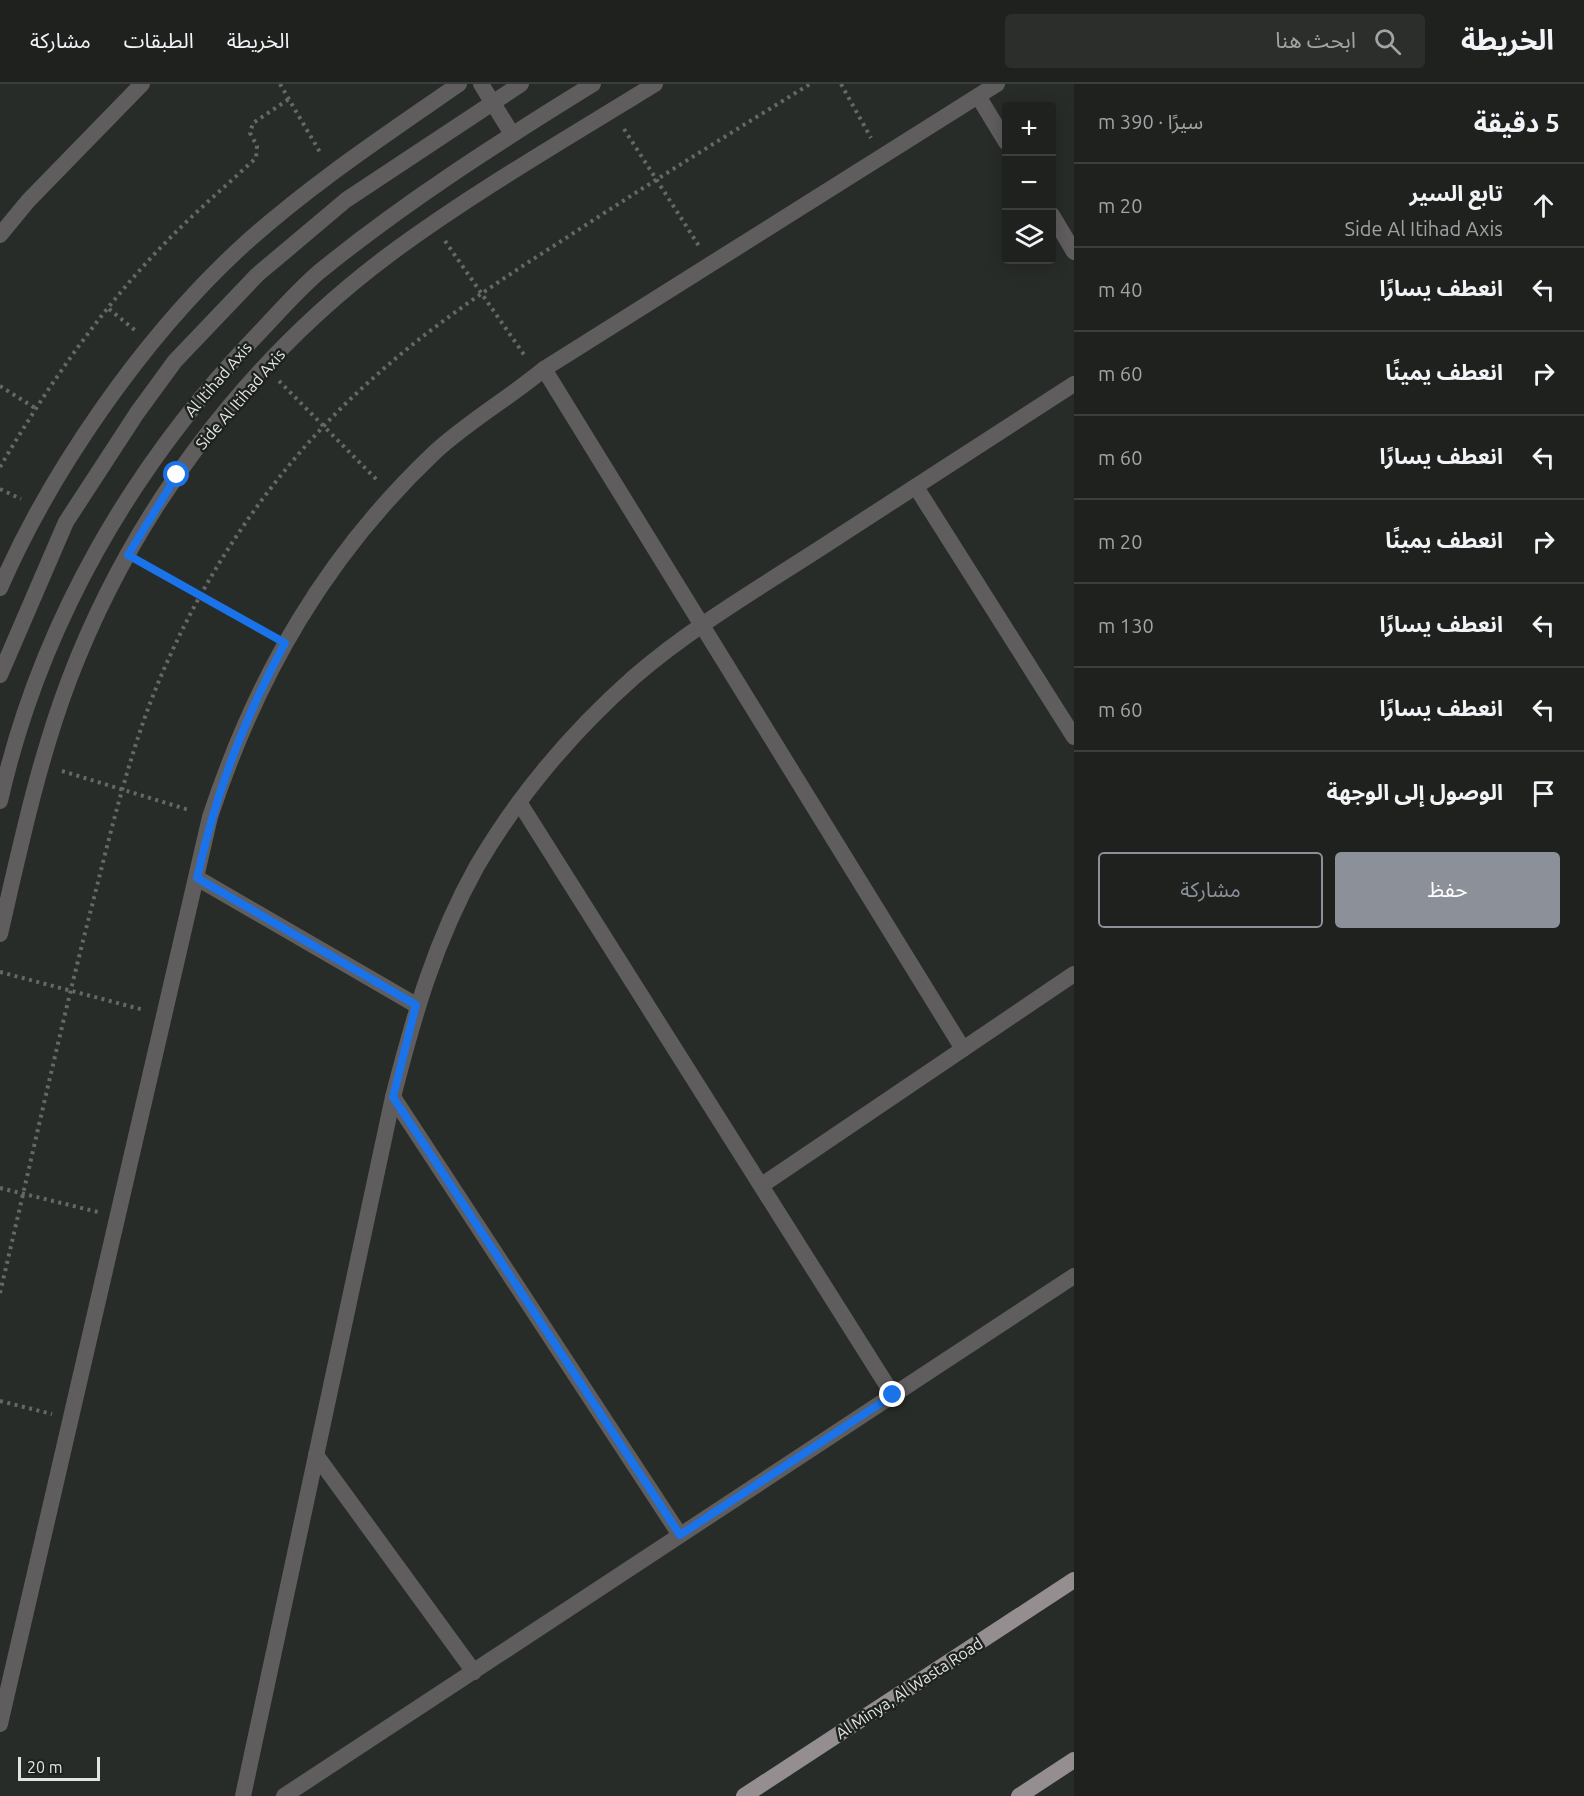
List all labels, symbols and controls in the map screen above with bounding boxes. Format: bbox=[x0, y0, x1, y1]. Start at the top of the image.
search box bbox=[1005, 14, 1425, 68]
text: الخريطة bbox=[1461, 24, 1554, 55]
icon: search bbox=[1371, 25, 1404, 58]
text: ابحث هنا bbox=[1275, 27, 1356, 52]
text: مشاركة bbox=[30, 28, 91, 52]
text: الطبقات bbox=[124, 28, 194, 52]
text: الخريطة bbox=[227, 28, 290, 52]
map controls bbox=[1002, 102, 1056, 264]
button: + bbox=[1002, 102, 1056, 156]
text: 5 دقيقة bbox=[1474, 108, 1560, 137]
text: سيرًا · 390 m bbox=[1098, 110, 1203, 133]
button: − bbox=[1002, 156, 1056, 210]
text: تابع السير bbox=[1410, 180, 1503, 205]
icon: ahead bbox=[1527, 189, 1560, 222]
text: 20 m bbox=[1098, 194, 1142, 217]
button: layers bbox=[1002, 210, 1056, 264]
text: Side Al Itihad Axis bbox=[1345, 217, 1503, 240]
icon: left bbox=[1527, 273, 1560, 306]
text: انعطف يسارًا bbox=[1380, 275, 1503, 300]
text: 40 m bbox=[1098, 278, 1142, 301]
street label: Al Itihad Axis bbox=[181, 338, 255, 420]
street label: Side Al Itihad Axis bbox=[192, 345, 288, 453]
icon: right bbox=[1527, 357, 1560, 390]
text: انعطف يمينًا bbox=[1385, 359, 1503, 384]
text: 60 m bbox=[1098, 362, 1142, 385]
icon: left bbox=[1527, 441, 1560, 474]
text: انعطف يسارًا bbox=[1380, 443, 1503, 468]
text: 60 m bbox=[1098, 446, 1142, 469]
route start bbox=[163, 461, 189, 487]
icon: right bbox=[1527, 525, 1560, 558]
text: انعطف يمينًا bbox=[1385, 527, 1503, 552]
text: 20 m bbox=[1098, 530, 1142, 553]
icon: left bbox=[1527, 609, 1560, 642]
text: انعطف يسارًا bbox=[1380, 611, 1503, 636]
text: 130 m bbox=[1098, 614, 1154, 637]
icon: left bbox=[1527, 693, 1560, 726]
text: انعطف يسارًا bbox=[1380, 695, 1503, 720]
text: 60 m bbox=[1098, 698, 1142, 721]
icon: arrive bbox=[1527, 777, 1560, 810]
text: الوصول إلى الوجهة bbox=[1326, 779, 1503, 804]
button: مشاركة bbox=[1098, 852, 1323, 928]
button: حفظ bbox=[1335, 852, 1560, 928]
route end bbox=[879, 1381, 905, 1407]
street label: Al Minya, Al Wasta Road bbox=[832, 1634, 986, 1742]
scale bar bbox=[18, 1754, 100, 1782]
text: 20 m bbox=[27, 1758, 63, 1776]

